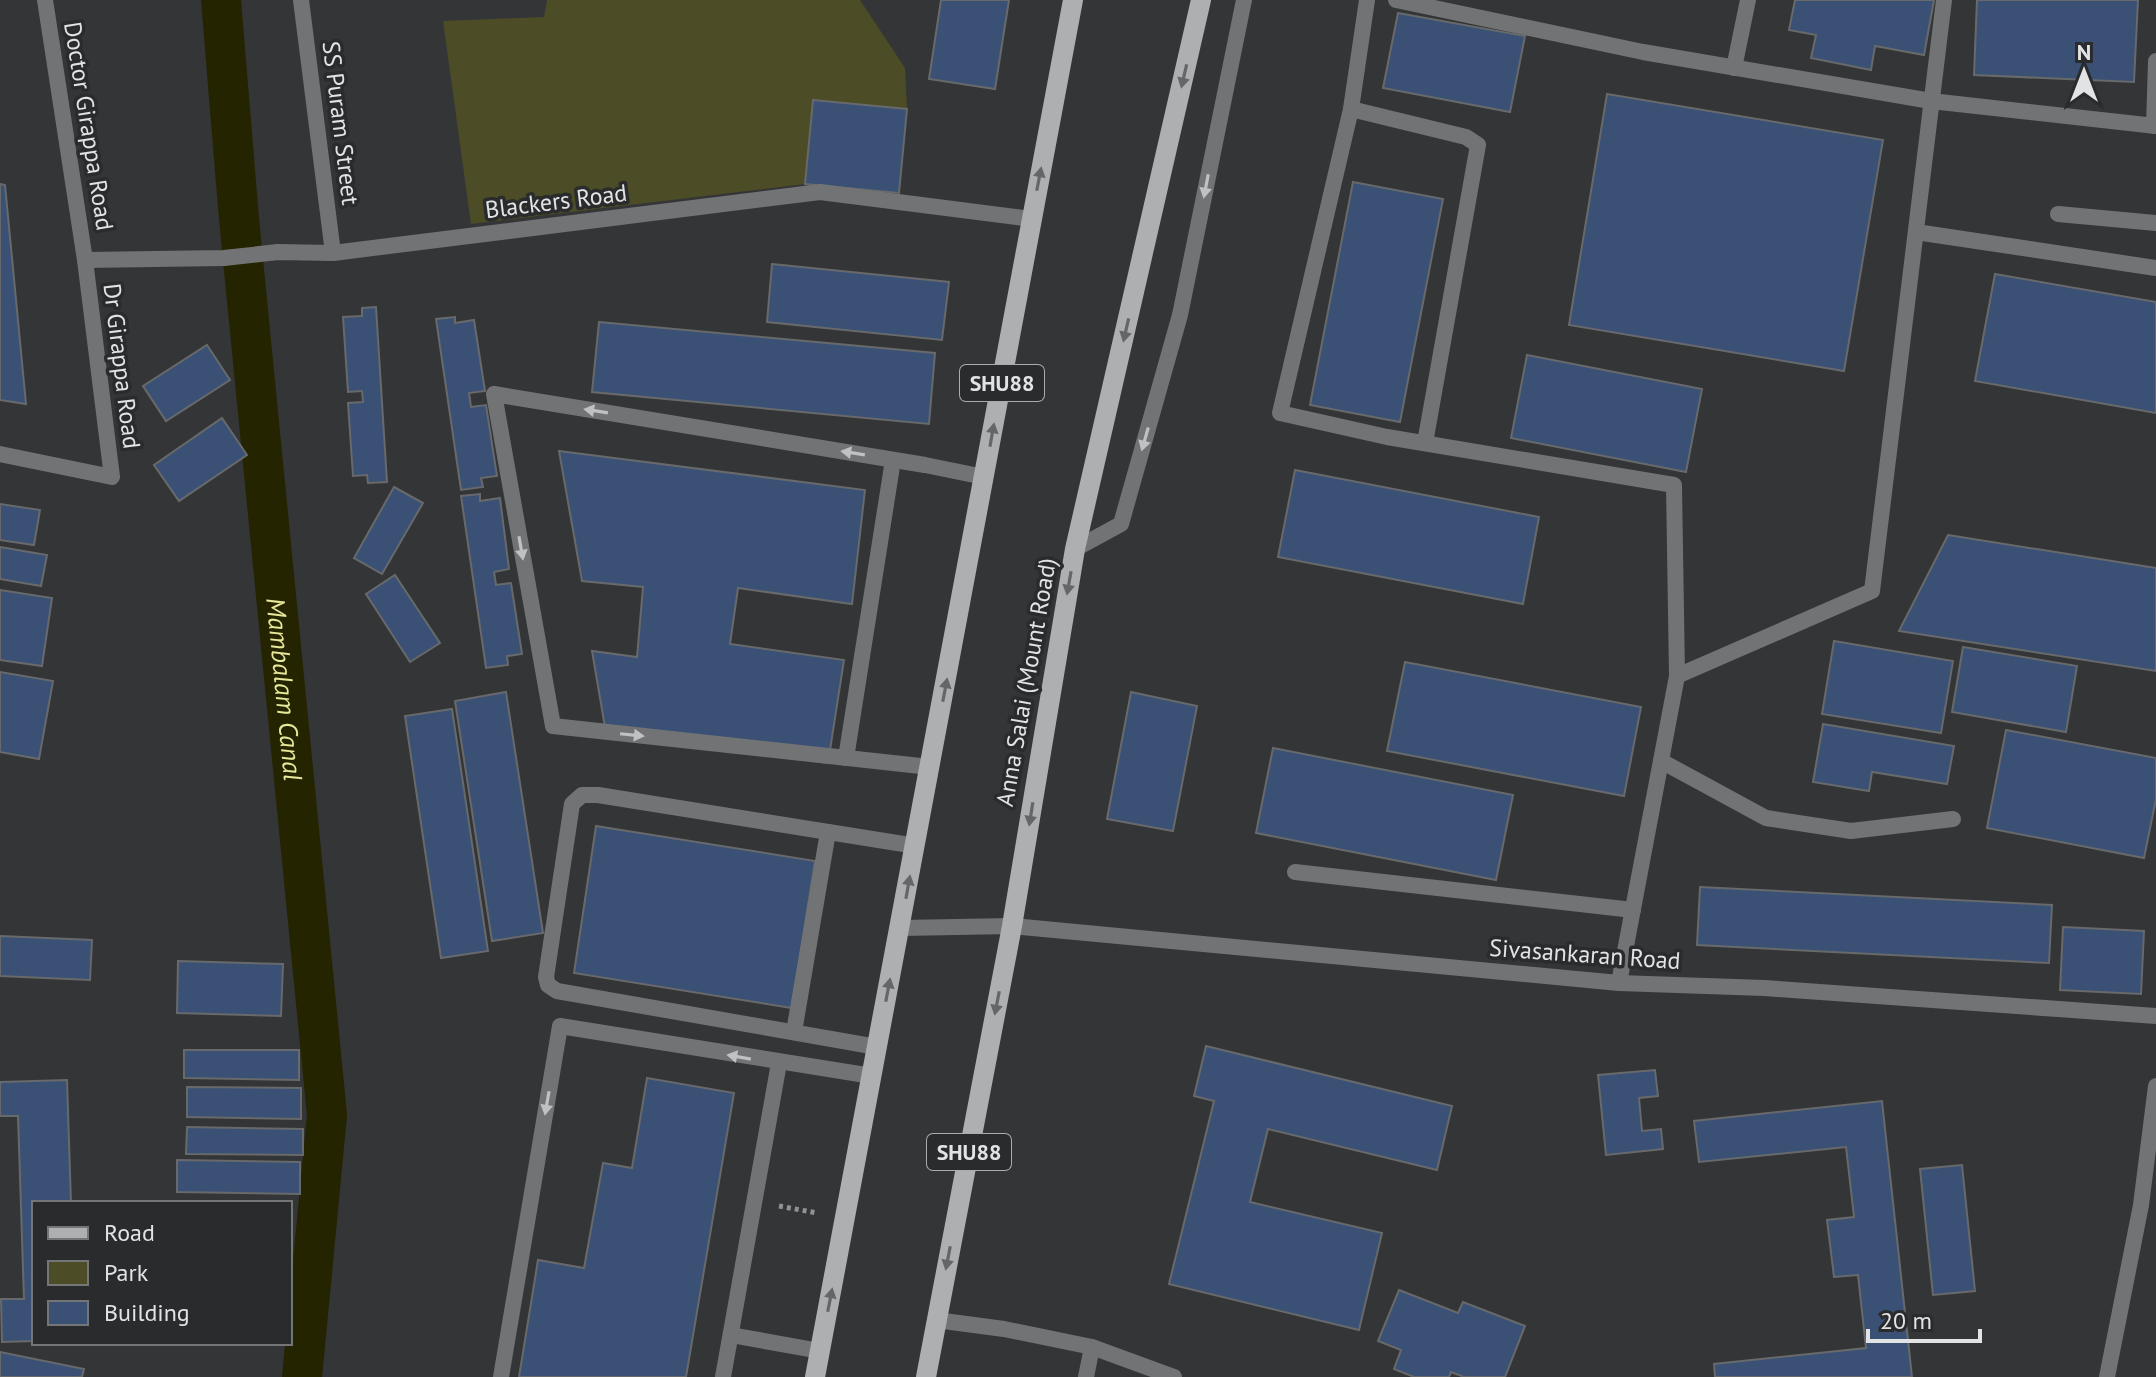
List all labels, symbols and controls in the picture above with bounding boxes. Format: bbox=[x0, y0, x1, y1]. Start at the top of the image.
street label: Doctor Girappa Road bbox=[57, 19, 121, 233]
north arrow bbox=[2044, 32, 2124, 112]
text: N bbox=[2077, 38, 2091, 66]
street label: SS Puram Street bbox=[316, 39, 366, 207]
one-way arrow bbox=[1177, 64, 1190, 89]
one-way arrow bbox=[1034, 166, 1046, 191]
one-way arrow bbox=[1199, 174, 1212, 199]
street label: Blackers Road bbox=[483, 177, 629, 225]
street label: Dr Girappa Road bbox=[96, 281, 148, 451]
one-way arrow bbox=[1119, 317, 1131, 342]
road number: SHU88 bbox=[960, 365, 1044, 401]
one-way arrow bbox=[583, 404, 608, 416]
one-way arrow bbox=[987, 422, 999, 447]
one-way arrow bbox=[1139, 426, 1151, 451]
one-way arrow bbox=[840, 446, 865, 459]
one-way arrow bbox=[516, 536, 528, 561]
street label: Anna Salai (Mount Road) bbox=[989, 555, 1063, 809]
one-way arrow bbox=[1063, 571, 1075, 596]
water label: Mambalam Canal bbox=[260, 596, 311, 782]
one-way arrow bbox=[939, 677, 951, 702]
one-way arrow bbox=[620, 728, 645, 741]
one-way arrow bbox=[1024, 802, 1036, 827]
one-way arrow bbox=[903, 874, 915, 899]
street label: Sivasankaran Road bbox=[1488, 932, 1682, 976]
one-way arrow bbox=[883, 977, 895, 1002]
one-way arrow bbox=[991, 991, 1003, 1016]
one-way arrow bbox=[727, 1050, 752, 1062]
one-way arrow bbox=[540, 1091, 553, 1116]
road number: SHU88 bbox=[927, 1134, 1011, 1170]
legend bbox=[32, 1201, 292, 1345]
text: Road bbox=[104, 1217, 155, 1248]
one-way arrow bbox=[942, 1246, 954, 1271]
text: Park bbox=[104, 1257, 149, 1288]
one-way arrow bbox=[824, 1288, 836, 1313]
scale bar bbox=[1868, 1293, 1980, 1343]
text: Building bbox=[104, 1297, 190, 1328]
text: 20 m bbox=[1880, 1305, 1932, 1336]

